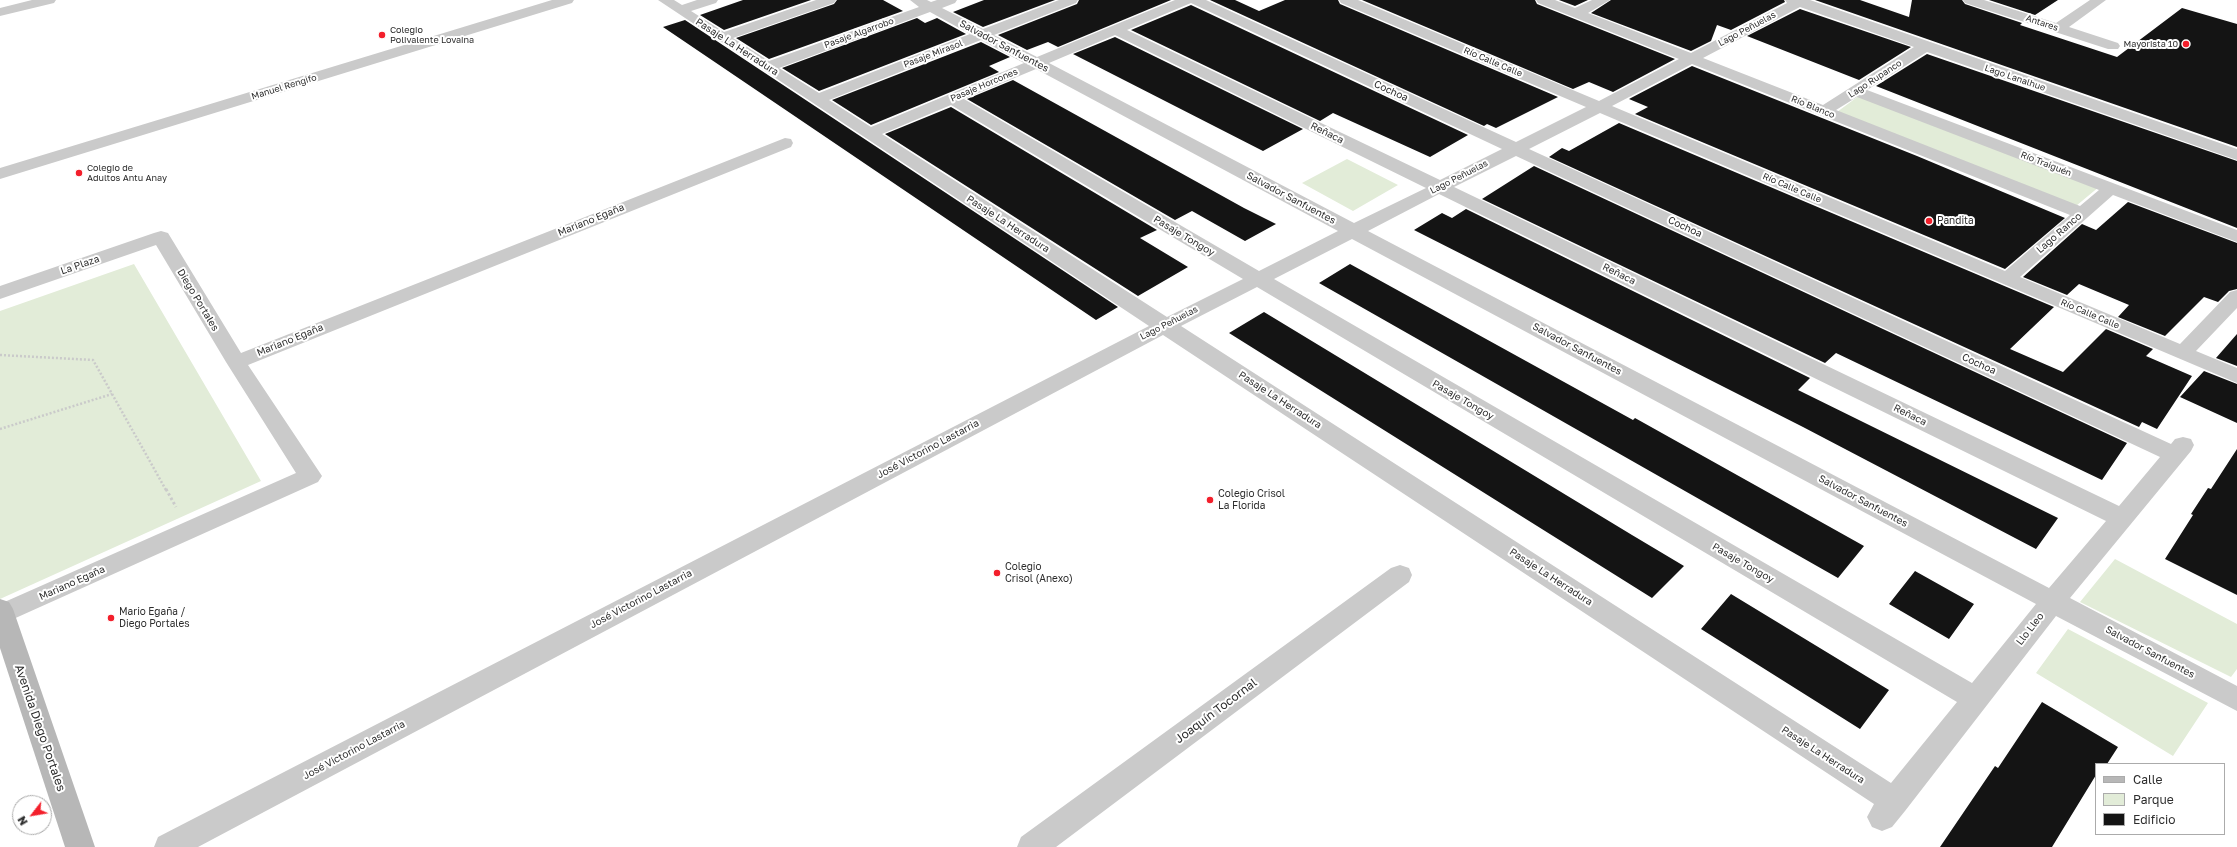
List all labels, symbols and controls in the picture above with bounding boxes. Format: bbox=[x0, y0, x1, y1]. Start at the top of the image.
street label: Lago Peñuelas bbox=[1716, 9, 1778, 49]
street label: Antares bbox=[2024, 13, 2060, 33]
street label: Pasaje Algarrobo bbox=[823, 15, 895, 51]
street label: Pasaje La Herradura bbox=[693, 16, 781, 78]
street label: Salvador Sanfuentes bbox=[957, 17, 1051, 75]
place label: Colegio Polivalente Lovaina bbox=[390, 25, 474, 46]
marker: Colegio Polivalente Lovaina bbox=[377, 30, 387, 40]
street label: Pasaje Mirasol bbox=[902, 38, 964, 70]
place label: Mayorista 10 bbox=[2124, 39, 2178, 49]
marker: Mayorista 10 bbox=[2181, 39, 2191, 49]
street label: Río Calle Calle bbox=[1462, 45, 1524, 79]
street label: Lago Rupanco bbox=[1846, 58, 1904, 100]
street label: Lago Lanalhue bbox=[1983, 63, 2047, 93]
street label: Pasaje Horcones bbox=[949, 66, 1019, 104]
street label: Manuel Rengifo bbox=[250, 72, 318, 102]
street label: Cochoa bbox=[1372, 78, 1410, 104]
street label: Río Blanco bbox=[1790, 93, 1836, 121]
street label: Reñaca bbox=[1308, 120, 1346, 146]
street label: Río Traiguén bbox=[2019, 149, 2073, 179]
street label: Lago Peñuelas bbox=[1428, 158, 1490, 196]
place label: Colegio de Adultos Antu Anay bbox=[87, 163, 167, 184]
marker: Colegio de Adultos Antu Anay bbox=[74, 168, 84, 178]
street label: Salvador Sanfuentes bbox=[1244, 169, 1338, 227]
street label: Río Calle Calle bbox=[1761, 171, 1823, 205]
street label: Pasaje La Herradura bbox=[964, 193, 1052, 255]
street label: Mariano Egaña bbox=[556, 201, 626, 239]
street label: Lago Ranco bbox=[2034, 210, 2084, 256]
street label: Pasaje Tongoy bbox=[1151, 213, 1217, 259]
street label: Cochoa bbox=[1666, 214, 1704, 240]
place label: Pandita bbox=[1937, 215, 1974, 227]
marker: Pandita bbox=[1924, 216, 1934, 226]
street label: La Plaza bbox=[59, 253, 101, 277]
street label: Reñaca bbox=[1600, 261, 1638, 287]
street label: Diego Portales bbox=[175, 267, 221, 333]
street label: Río Calle Calle bbox=[2059, 297, 2121, 331]
street label: Lago Peñuelas bbox=[1138, 304, 1200, 342]
street label: Salvador Sanfuentes bbox=[1530, 320, 1624, 378]
street label: Mariano Egaña bbox=[255, 321, 325, 359]
street label: Cochoa bbox=[1960, 351, 1998, 377]
street label: Pasaje La Herradura bbox=[1236, 369, 1324, 431]
street label: Pasaje Tongoy bbox=[1430, 378, 1496, 422]
street label: Reñaca bbox=[1891, 402, 1929, 428]
street label: José Victorino Lastarria bbox=[875, 417, 981, 481]
street label: Salvador Sanfuentes bbox=[1816, 472, 1910, 530]
place label: Colegio Crisol La Florida bbox=[1218, 488, 1285, 512]
marker: Colegio Crisol La Florida bbox=[1205, 495, 1215, 505]
street label: Pasaje Tongoy bbox=[1710, 541, 1776, 585]
street label: Pasaje La Herradura bbox=[1507, 546, 1595, 608]
place label: Colegio Crisol (Anexo) bbox=[1005, 561, 1073, 584]
street label: Mariano Egaña bbox=[37, 563, 107, 603]
street label: José Victorino Lastarria bbox=[588, 567, 694, 631]
marker: Colegio Crisol (Anexo) bbox=[992, 568, 1002, 578]
place label: Mario Egaña / Diego Portales bbox=[119, 606, 190, 630]
street label: Llo Lleo bbox=[2014, 610, 2046, 648]
marker: Mario Egaña / Diego Portales bbox=[106, 613, 116, 623]
street label: Salvador Sanfuentes bbox=[2103, 623, 2197, 681]
street label: Avenida Diego Portales bbox=[12, 663, 68, 793]
street label: Joaquín Tocornal bbox=[1172, 676, 1260, 746]
street label: José Victorino Lastarria bbox=[301, 718, 407, 782]
street label: Pasaje La Herradura bbox=[1779, 724, 1867, 786]
legend bbox=[2095, 763, 2225, 835]
text: Calle bbox=[2133, 772, 2162, 787]
text: Parque bbox=[2133, 792, 2174, 807]
north arrow bbox=[12, 795, 52, 835]
text: Edificio bbox=[2133, 812, 2175, 827]
text: N bbox=[14, 814, 30, 828]

